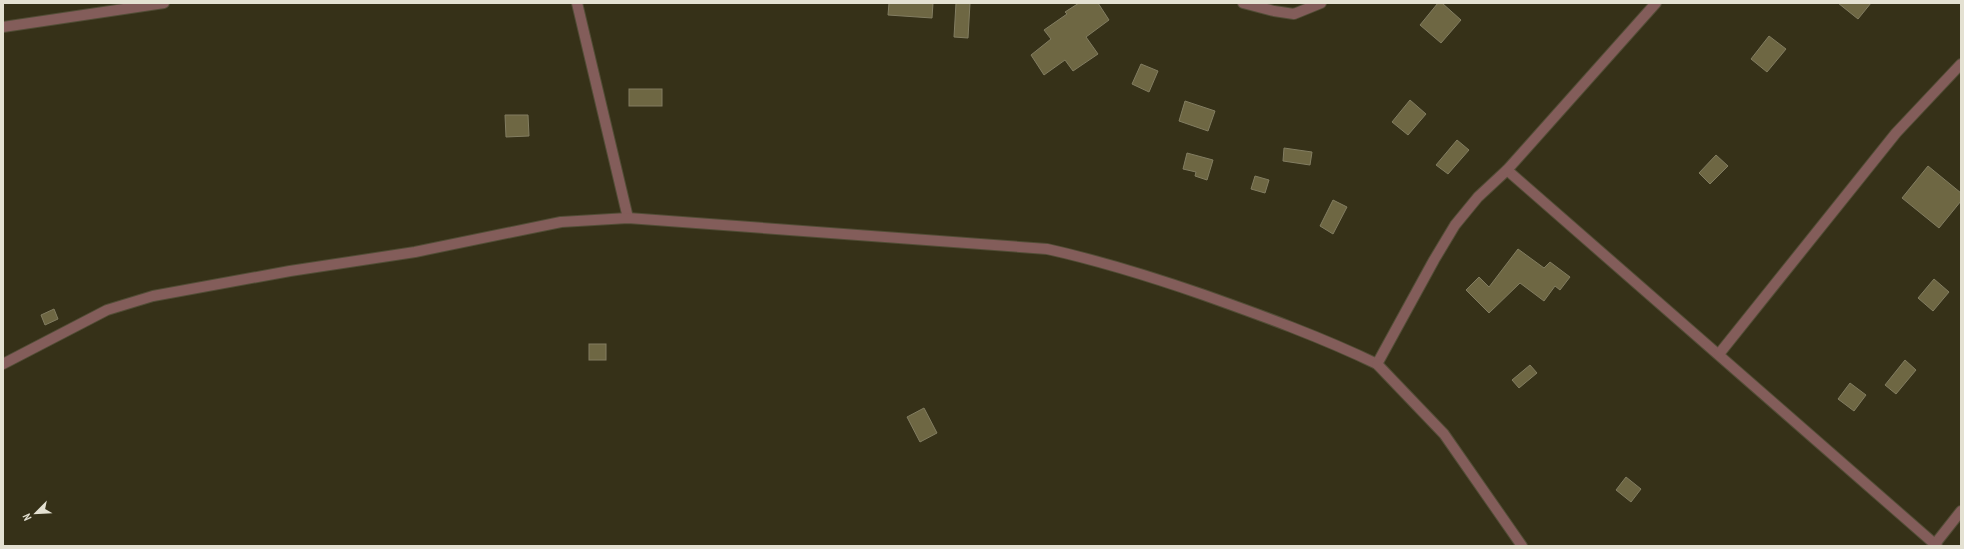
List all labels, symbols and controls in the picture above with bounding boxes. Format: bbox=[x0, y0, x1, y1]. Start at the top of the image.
north arrow bbox=[16, 493, 56, 533]
text: N bbox=[19, 511, 34, 523]

